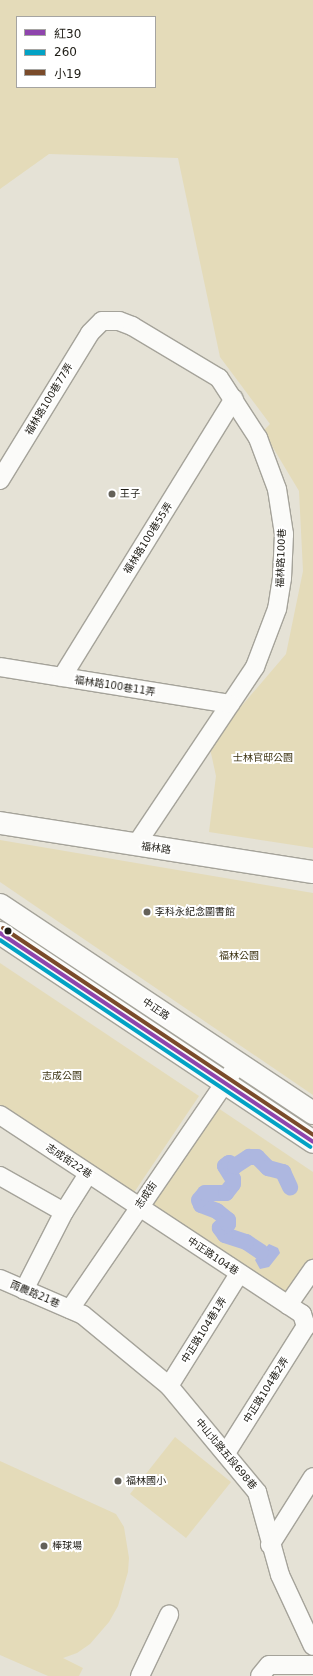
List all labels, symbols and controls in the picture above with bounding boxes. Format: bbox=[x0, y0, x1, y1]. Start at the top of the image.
legend bbox=[16, 16, 156, 88]
text: 紅30 bbox=[54, 27, 81, 41]
text: 260 bbox=[54, 45, 77, 59]
text: 小19 bbox=[54, 67, 81, 81]
street label: 福林路100巷77弄 bbox=[23, 361, 75, 437]
place label: 王子 bbox=[120, 488, 140, 500]
marker: 王子 bbox=[107, 489, 117, 499]
street label: 福林路100巷55弄 bbox=[121, 500, 175, 576]
street label: 福林路100巷 bbox=[274, 528, 288, 588]
street label: 福林路100巷11弄 bbox=[74, 674, 156, 698]
park label: 士林官邸公園 bbox=[233, 752, 293, 764]
street label: 福林路 bbox=[140, 840, 172, 856]
place label: 李科永紀念圖書館 bbox=[155, 906, 235, 918]
marker: 李科永紀念圖書館 bbox=[142, 907, 152, 917]
unlabelled marker bbox=[3, 926, 13, 936]
park label: 福林公園 bbox=[219, 950, 259, 962]
street label: 中正路 bbox=[140, 996, 172, 1022]
park label: 志成公園 bbox=[42, 1070, 82, 1082]
street label: 志成街22巷 bbox=[44, 1141, 94, 1181]
street label: 志成街 bbox=[133, 1179, 159, 1211]
street label: 中正路104巷 bbox=[185, 1235, 241, 1277]
street label: 雨農路21巷 bbox=[8, 1278, 62, 1310]
street label: 中正路104巷1弄 bbox=[179, 1295, 229, 1365]
street label: 中正路104巷2弄 bbox=[241, 1355, 291, 1425]
street label: 中山北路五段698巷 bbox=[193, 1416, 259, 1492]
place label: 福林國小 bbox=[126, 1475, 166, 1487]
marker: 福林國小 bbox=[113, 1476, 123, 1486]
place label: 棒球場 bbox=[52, 1540, 82, 1552]
marker: 棒球場 bbox=[39, 1541, 49, 1551]

